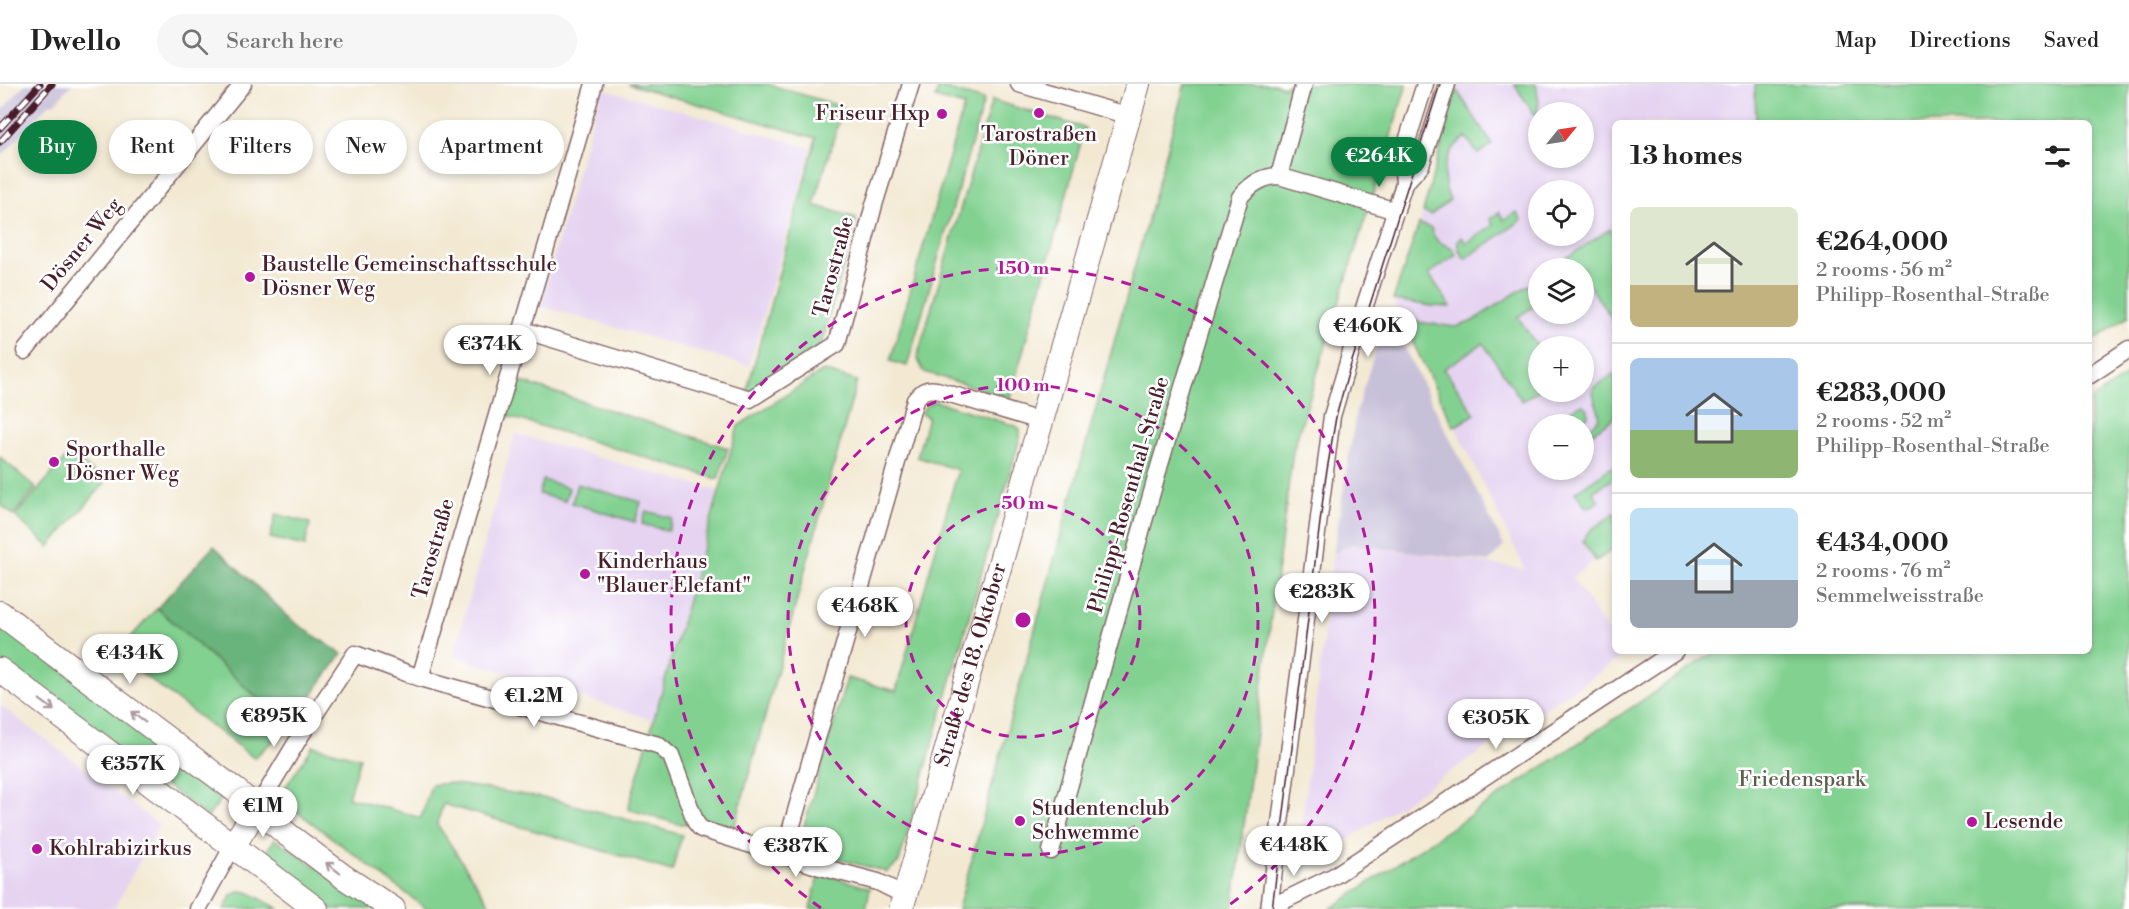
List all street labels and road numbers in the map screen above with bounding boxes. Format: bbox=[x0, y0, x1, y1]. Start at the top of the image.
street label: Dösner Weg bbox=[36, 193, 128, 297]
street label: Tarostraße bbox=[808, 214, 860, 320]
street label: Philipp-Rosenthal-Straße bbox=[1083, 374, 1175, 616]
street label: Tarostraße bbox=[407, 496, 461, 602]
street label: Straße des 18. Oktober bbox=[930, 560, 1013, 770]

